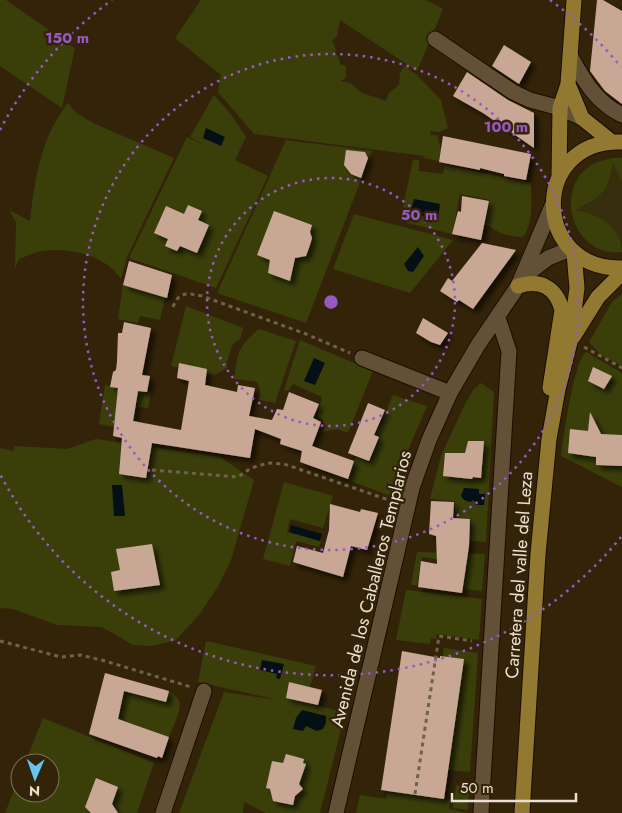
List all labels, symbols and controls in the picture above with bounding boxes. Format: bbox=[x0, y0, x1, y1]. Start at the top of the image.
text: 150 m bbox=[45, 27, 89, 49]
text: 100 m bbox=[484, 116, 528, 138]
text: 50 m bbox=[401, 204, 437, 226]
centre of rings bbox=[322, 293, 340, 311]
street label: Avenida de los Caballeros Templarios bbox=[324, 448, 418, 730]
street label: Carretera del valle del Leza bbox=[499, 470, 539, 680]
north arrow bbox=[10, 753, 60, 803]
scale bar bbox=[452, 770, 576, 802]
text: 50 m bbox=[460, 777, 494, 799]
text: N bbox=[29, 781, 40, 801]

